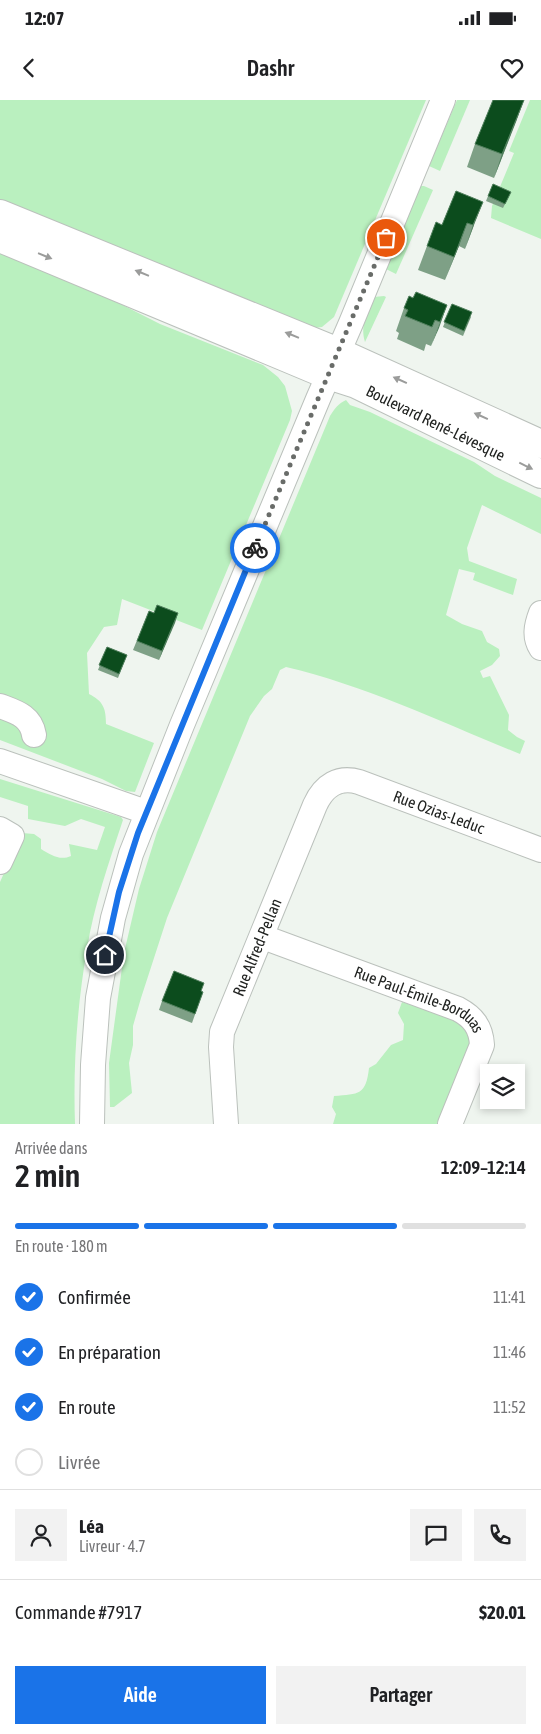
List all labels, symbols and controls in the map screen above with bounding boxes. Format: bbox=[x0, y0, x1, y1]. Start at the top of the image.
text: 12:07 bbox=[25, 7, 64, 29]
icon: back bbox=[15, 54, 43, 82]
icon: heart bbox=[498, 54, 526, 82]
text: Dashr bbox=[247, 55, 294, 81]
pin bbox=[365, 217, 407, 259]
icon: bag bbox=[372, 224, 400, 252]
one-way arrow bbox=[38, 253, 52, 261]
one-way arrow bbox=[134, 269, 149, 277]
one-way arrow bbox=[285, 330, 299, 338]
one-way arrow bbox=[393, 375, 407, 383]
street label: Boulevard René-Lévesque bbox=[363, 381, 508, 464]
one-way arrow bbox=[474, 412, 488, 420]
one-way arrow bbox=[519, 462, 533, 470]
courier bbox=[230, 523, 280, 573]
icon: bike bbox=[241, 534, 269, 562]
street label: Rue Ozias-Leduc bbox=[391, 787, 487, 837]
street label: Rue Alfred-Pellan bbox=[229, 896, 285, 999]
pin bbox=[84, 934, 126, 976]
icon: home bbox=[91, 941, 119, 969]
street label: Rue Paul-Émile-Borduas bbox=[352, 963, 488, 1036]
map controls bbox=[480, 1064, 525, 1109]
button: layers bbox=[480, 1064, 525, 1109]
text: Arrivée dans bbox=[15, 1139, 87, 1157]
text: 12:09–12:14 bbox=[441, 1156, 526, 1178]
text: 2 min bbox=[15, 1157, 80, 1194]
text: En route · 180 m bbox=[15, 1237, 108, 1255]
icon: check bbox=[15, 1283, 43, 1311]
text: Confirmée bbox=[58, 1286, 131, 1308]
text: 11:41 bbox=[493, 1288, 526, 1306]
icon: check bbox=[15, 1338, 43, 1366]
text: En préparation bbox=[58, 1341, 161, 1363]
text: 11:46 bbox=[493, 1343, 526, 1361]
icon: check bbox=[15, 1393, 43, 1421]
text: En route bbox=[58, 1396, 116, 1418]
text: 11:52 bbox=[493, 1398, 526, 1416]
text: Livrée bbox=[58, 1451, 100, 1473]
button: person bbox=[15, 1509, 67, 1561]
button: chat bbox=[410, 1509, 462, 1561]
button: phone bbox=[474, 1509, 526, 1561]
text: Léa bbox=[79, 1515, 104, 1537]
text: Livreur · 4.7 bbox=[79, 1537, 146, 1555]
text: Commande #7917 bbox=[15, 1601, 142, 1623]
text: $20.01 bbox=[479, 1601, 526, 1623]
button: Aide bbox=[15, 1666, 266, 1724]
button: Partager bbox=[276, 1666, 526, 1724]

